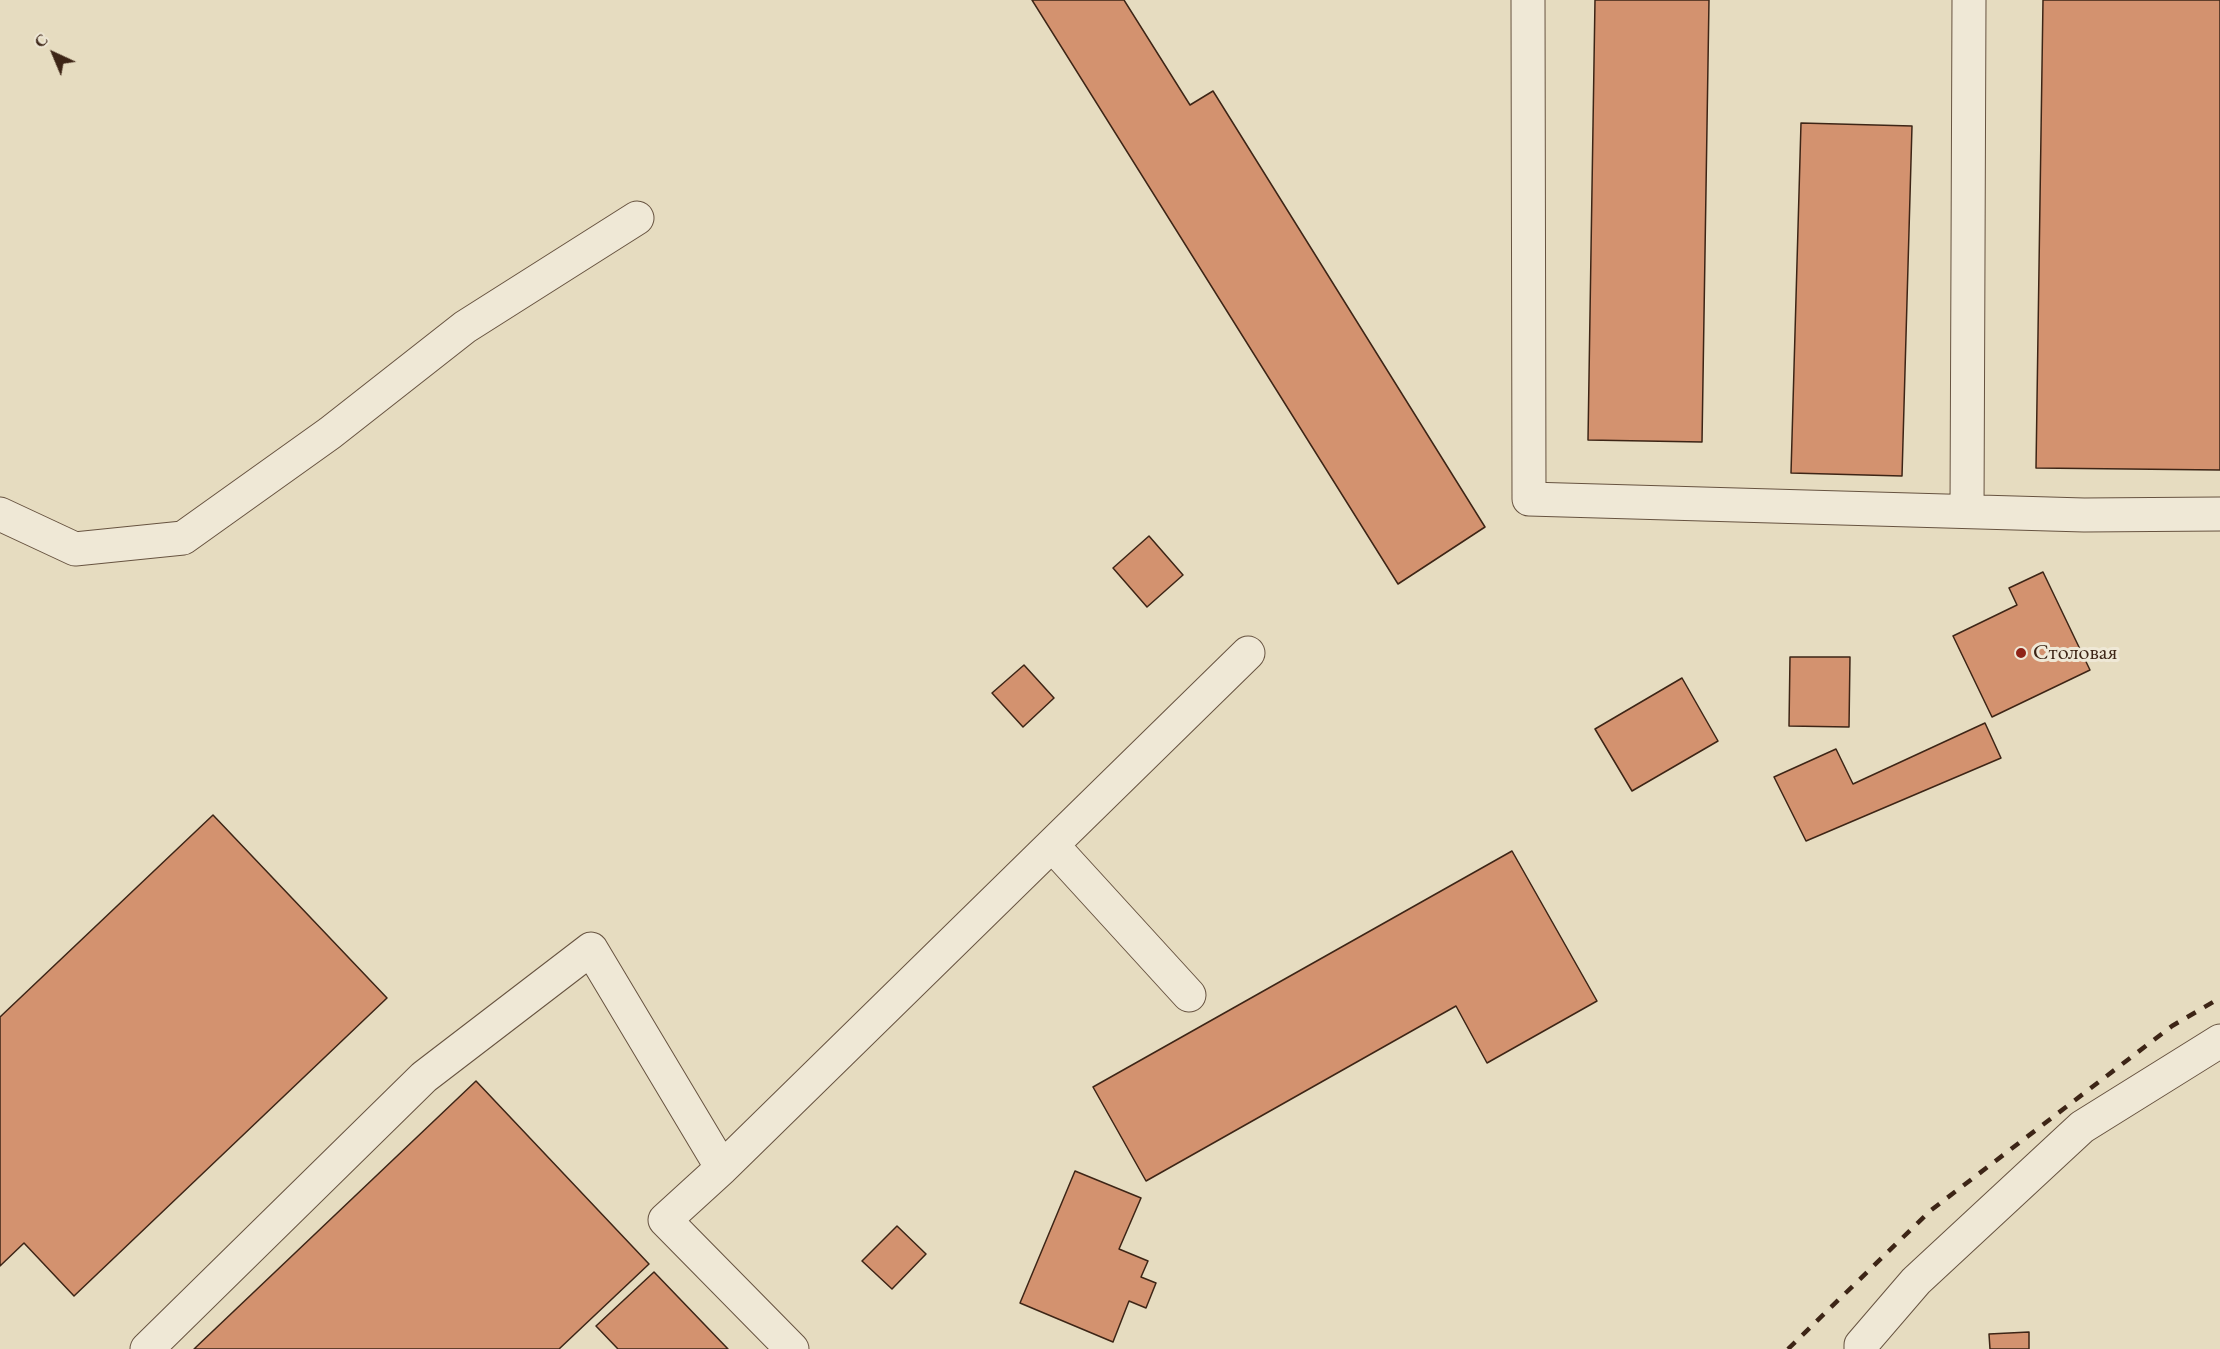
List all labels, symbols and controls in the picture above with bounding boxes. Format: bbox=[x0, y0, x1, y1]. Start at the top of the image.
north arrow bbox=[24, 24, 84, 84]
text: С bbox=[30, 29, 53, 52]
place label: Столовая bbox=[2033, 640, 2117, 666]
marker: Столовая bbox=[2014, 646, 2028, 660]

